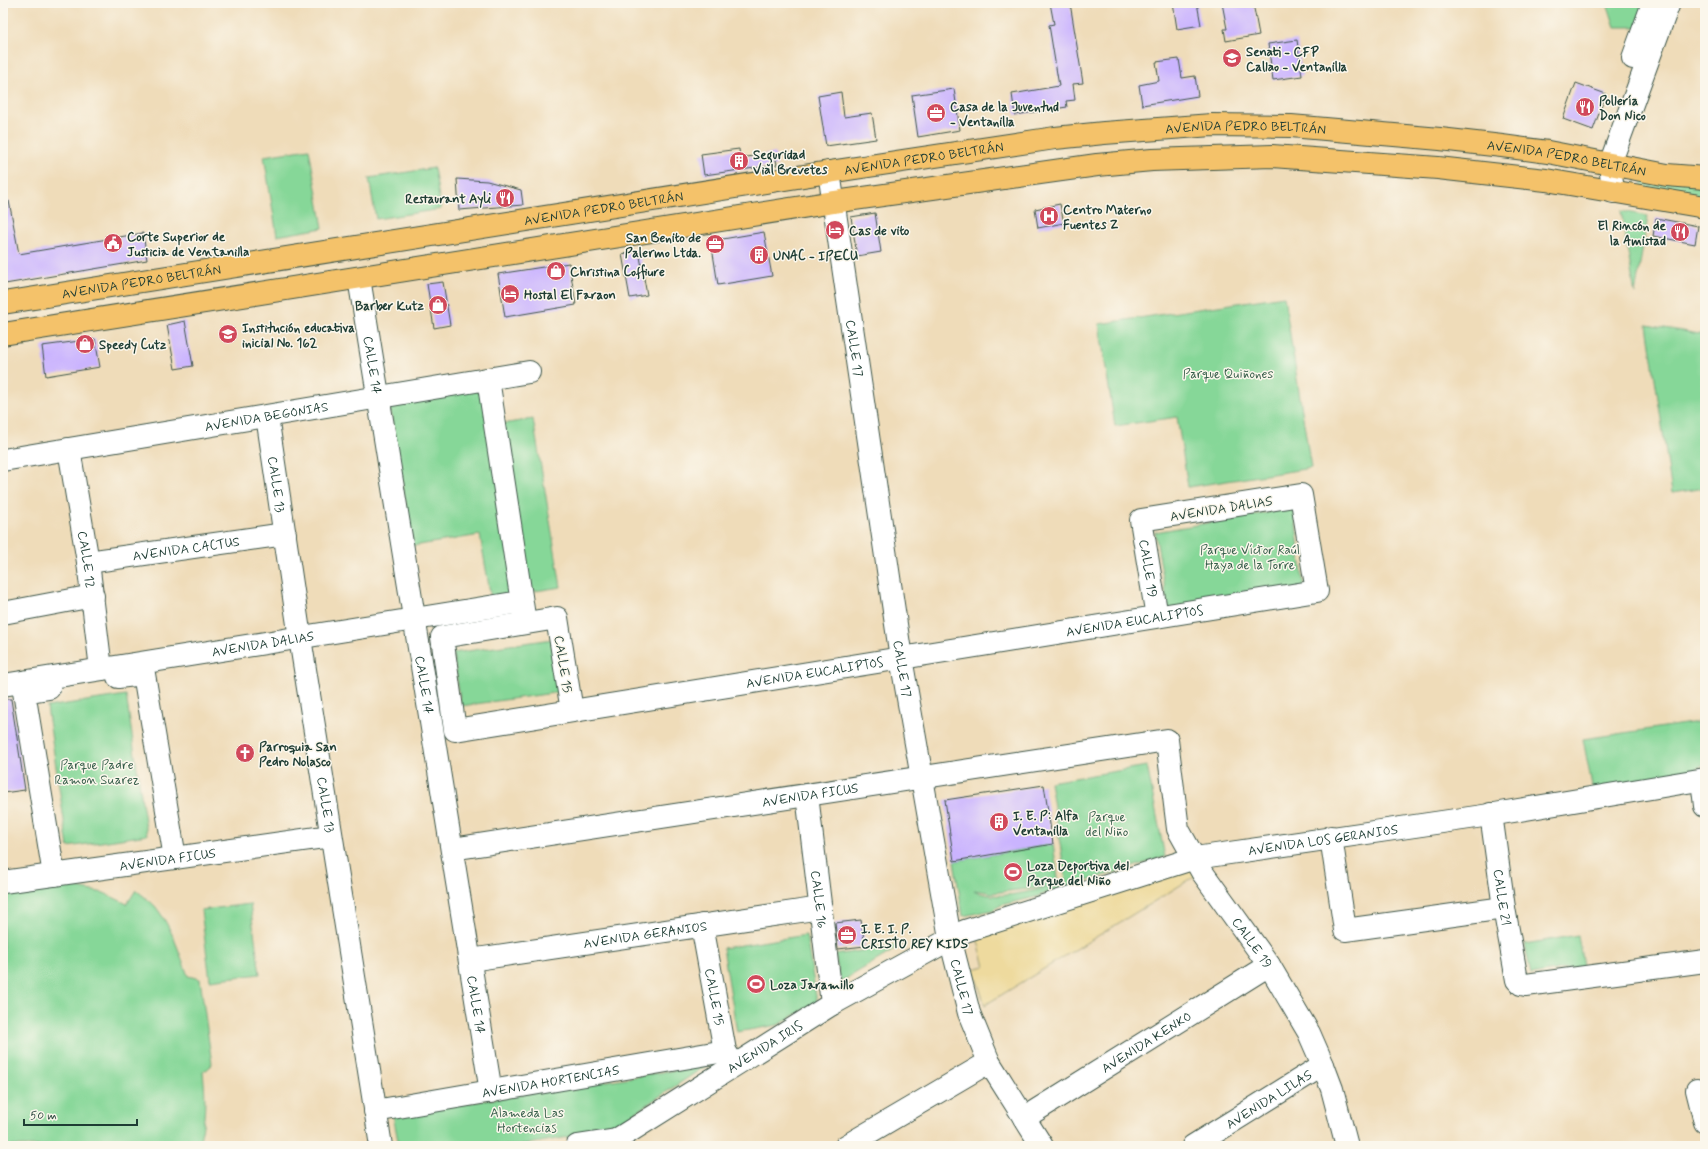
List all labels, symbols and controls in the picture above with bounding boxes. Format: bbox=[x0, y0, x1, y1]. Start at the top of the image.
place label: Senati - CFP Callao - Ventanilla bbox=[1246, 44, 1348, 76]
school or university icon: Senati - CFP Callao - Ventanilla bbox=[1221, 47, 1243, 69]
place label: Pollería Don Nico bbox=[1599, 93, 1646, 125]
restaurant icon: Pollería Don Nico bbox=[1574, 96, 1596, 118]
place label: Casa de la Juventud - Ventanilla bbox=[950, 99, 1059, 131]
office icon: Casa de la Juventud - Ventanilla bbox=[925, 102, 947, 124]
street label: AVENIDA PEDRO BELTRÁN bbox=[1165, 118, 1327, 139]
street label: AVENIDA PEDRO BELTRÁN bbox=[1486, 137, 1647, 181]
street label: AVENIDA PEDRO BELTRÁN bbox=[843, 139, 1005, 180]
place label: Seguridad Vial Brevetes bbox=[753, 147, 828, 179]
building icon: Seguridad Vial Brevetes bbox=[728, 150, 750, 172]
restaurant icon: Restaurant Ayli bbox=[494, 187, 516, 209]
street label: AVENIDA PEDRO BELTRÁN bbox=[523, 188, 685, 230]
place label: Restaurant Ayli bbox=[405, 191, 491, 208]
place label: Centro Materno Fuentes Z bbox=[1063, 202, 1151, 234]
hospital icon: Centro Materno Fuentes Z bbox=[1038, 205, 1060, 227]
place label: El Rincón de la Amistad bbox=[1597, 218, 1667, 250]
hotel icon: Cas de vito bbox=[824, 219, 846, 241]
restaurant icon: El Rincón de la Amistad bbox=[1669, 221, 1691, 243]
place label: Cas de vito bbox=[849, 223, 910, 240]
place label: Corte Superior de Justicia de Ventanilla bbox=[127, 229, 249, 261]
place label: San Benito de Palermo Ltda. bbox=[625, 230, 701, 262]
public building icon: Corte Superior de Justicia de Ventanilla bbox=[102, 232, 124, 254]
office icon: San Benito de Palermo Ltda. bbox=[704, 233, 726, 255]
building icon: UNAC - IPECU bbox=[748, 244, 770, 266]
place label: UNAC - IPECU bbox=[773, 248, 858, 265]
shop icon: Christina Coffiure bbox=[545, 260, 567, 282]
street label: AVENIDA PEDRO BELTRÁN bbox=[61, 262, 222, 304]
place label: Christina Coffiure bbox=[570, 264, 665, 281]
hotel icon: Hostal El Faraon bbox=[499, 283, 521, 305]
place label: Hostal El Faraon bbox=[524, 287, 616, 304]
shop icon: Barber Kutz bbox=[427, 294, 449, 316]
place label: Barber Kutz bbox=[355, 298, 425, 315]
street label: CALLE 17 bbox=[841, 319, 866, 378]
place label: Institución educativa inicial No. 162 bbox=[242, 320, 355, 352]
school or university icon: Institución educativa inicial No. 162 bbox=[217, 323, 239, 345]
shop icon: Speedy Cutz bbox=[74, 333, 96, 355]
street label: CALLE 14 bbox=[359, 335, 385, 396]
place label: Speedy Cutz bbox=[99, 337, 167, 354]
park label: Parque Quiñones bbox=[1183, 366, 1273, 383]
street label: AVENIDA BEGONIAS bbox=[204, 399, 330, 436]
street label: CALLE 13 bbox=[263, 455, 288, 514]
street label: AVENIDA DALIAS bbox=[1169, 493, 1274, 526]
street label: CALLE 12 bbox=[73, 530, 98, 589]
street label: AVENIDA CACTUS bbox=[132, 534, 241, 566]
street label: CALLE 19 bbox=[1134, 538, 1161, 599]
park label: Parque Víctor Raúl Haya de la Torre bbox=[1200, 542, 1300, 574]
street label: AVENIDA EUCALIPTOS bbox=[1065, 602, 1205, 641]
street label: AVENIDA DALIAS bbox=[210, 628, 316, 661]
street label: CALLE 15 bbox=[550, 634, 575, 694]
street label: CALLE 17 bbox=[888, 639, 915, 699]
street label: AVENIDA EUCALIPTOS bbox=[745, 654, 885, 693]
street label: CALLE 14 bbox=[410, 655, 437, 715]
place label: Parroquia San Pedro Nolasco bbox=[259, 739, 337, 771]
church icon: Parroquia San Pedro Nolasco bbox=[234, 742, 256, 764]
park label: Parque Padre Ramon Suarez bbox=[55, 757, 140, 789]
street label: CALLE 13 bbox=[312, 776, 338, 834]
street label: AVENIDA FICUS bbox=[761, 780, 860, 812]
place label: I. E. P: Alfa Ventanilla bbox=[1013, 808, 1078, 840]
park label: Parque del Niño bbox=[1086, 809, 1129, 841]
building icon: I. E. P: Alfa Ventanilla bbox=[988, 811, 1010, 833]
street label: AVENIDA LOS GERANIOS bbox=[1247, 821, 1400, 860]
street label: AVENIDA FICUS bbox=[118, 845, 218, 876]
place label: Loza Deportiva del Parque del Niño bbox=[1027, 858, 1129, 890]
sports icon: Loza Deportiva del Parque del Niño bbox=[1002, 861, 1024, 883]
street label: CALLE 21 bbox=[1489, 868, 1514, 927]
street label: CALLE 16 bbox=[806, 870, 830, 929]
street label: CALLE 19 bbox=[1228, 915, 1276, 972]
street label: AVENIDA GERANIOS bbox=[582, 918, 708, 953]
place label: I. E. I. P. CRISTO REY KIDS bbox=[861, 921, 969, 953]
office icon: I. E. I. P. CRISTO REY KIDS bbox=[836, 924, 858, 946]
street label: CALLE 17 bbox=[946, 957, 976, 1018]
street label: CALLE 15 bbox=[700, 967, 727, 1027]
sports icon: Loza Jaramillo bbox=[745, 973, 767, 995]
street label: CALLE 14 bbox=[462, 974, 488, 1035]
place label: Loza Jaramillo bbox=[770, 977, 854, 994]
street label: AVENIDA KENKO bbox=[1099, 1008, 1195, 1078]
street label: AVENIDA IRIS bbox=[724, 1017, 807, 1078]
street label: AVENIDA HORTENCIAS bbox=[481, 1062, 621, 1103]
street label: AVENIDA LILAS bbox=[1223, 1067, 1316, 1133]
scale bar bbox=[24, 1101, 137, 1127]
park label: Alameda Las Hortencias bbox=[490, 1105, 564, 1137]
text: 50 m bbox=[30, 1108, 57, 1124]

